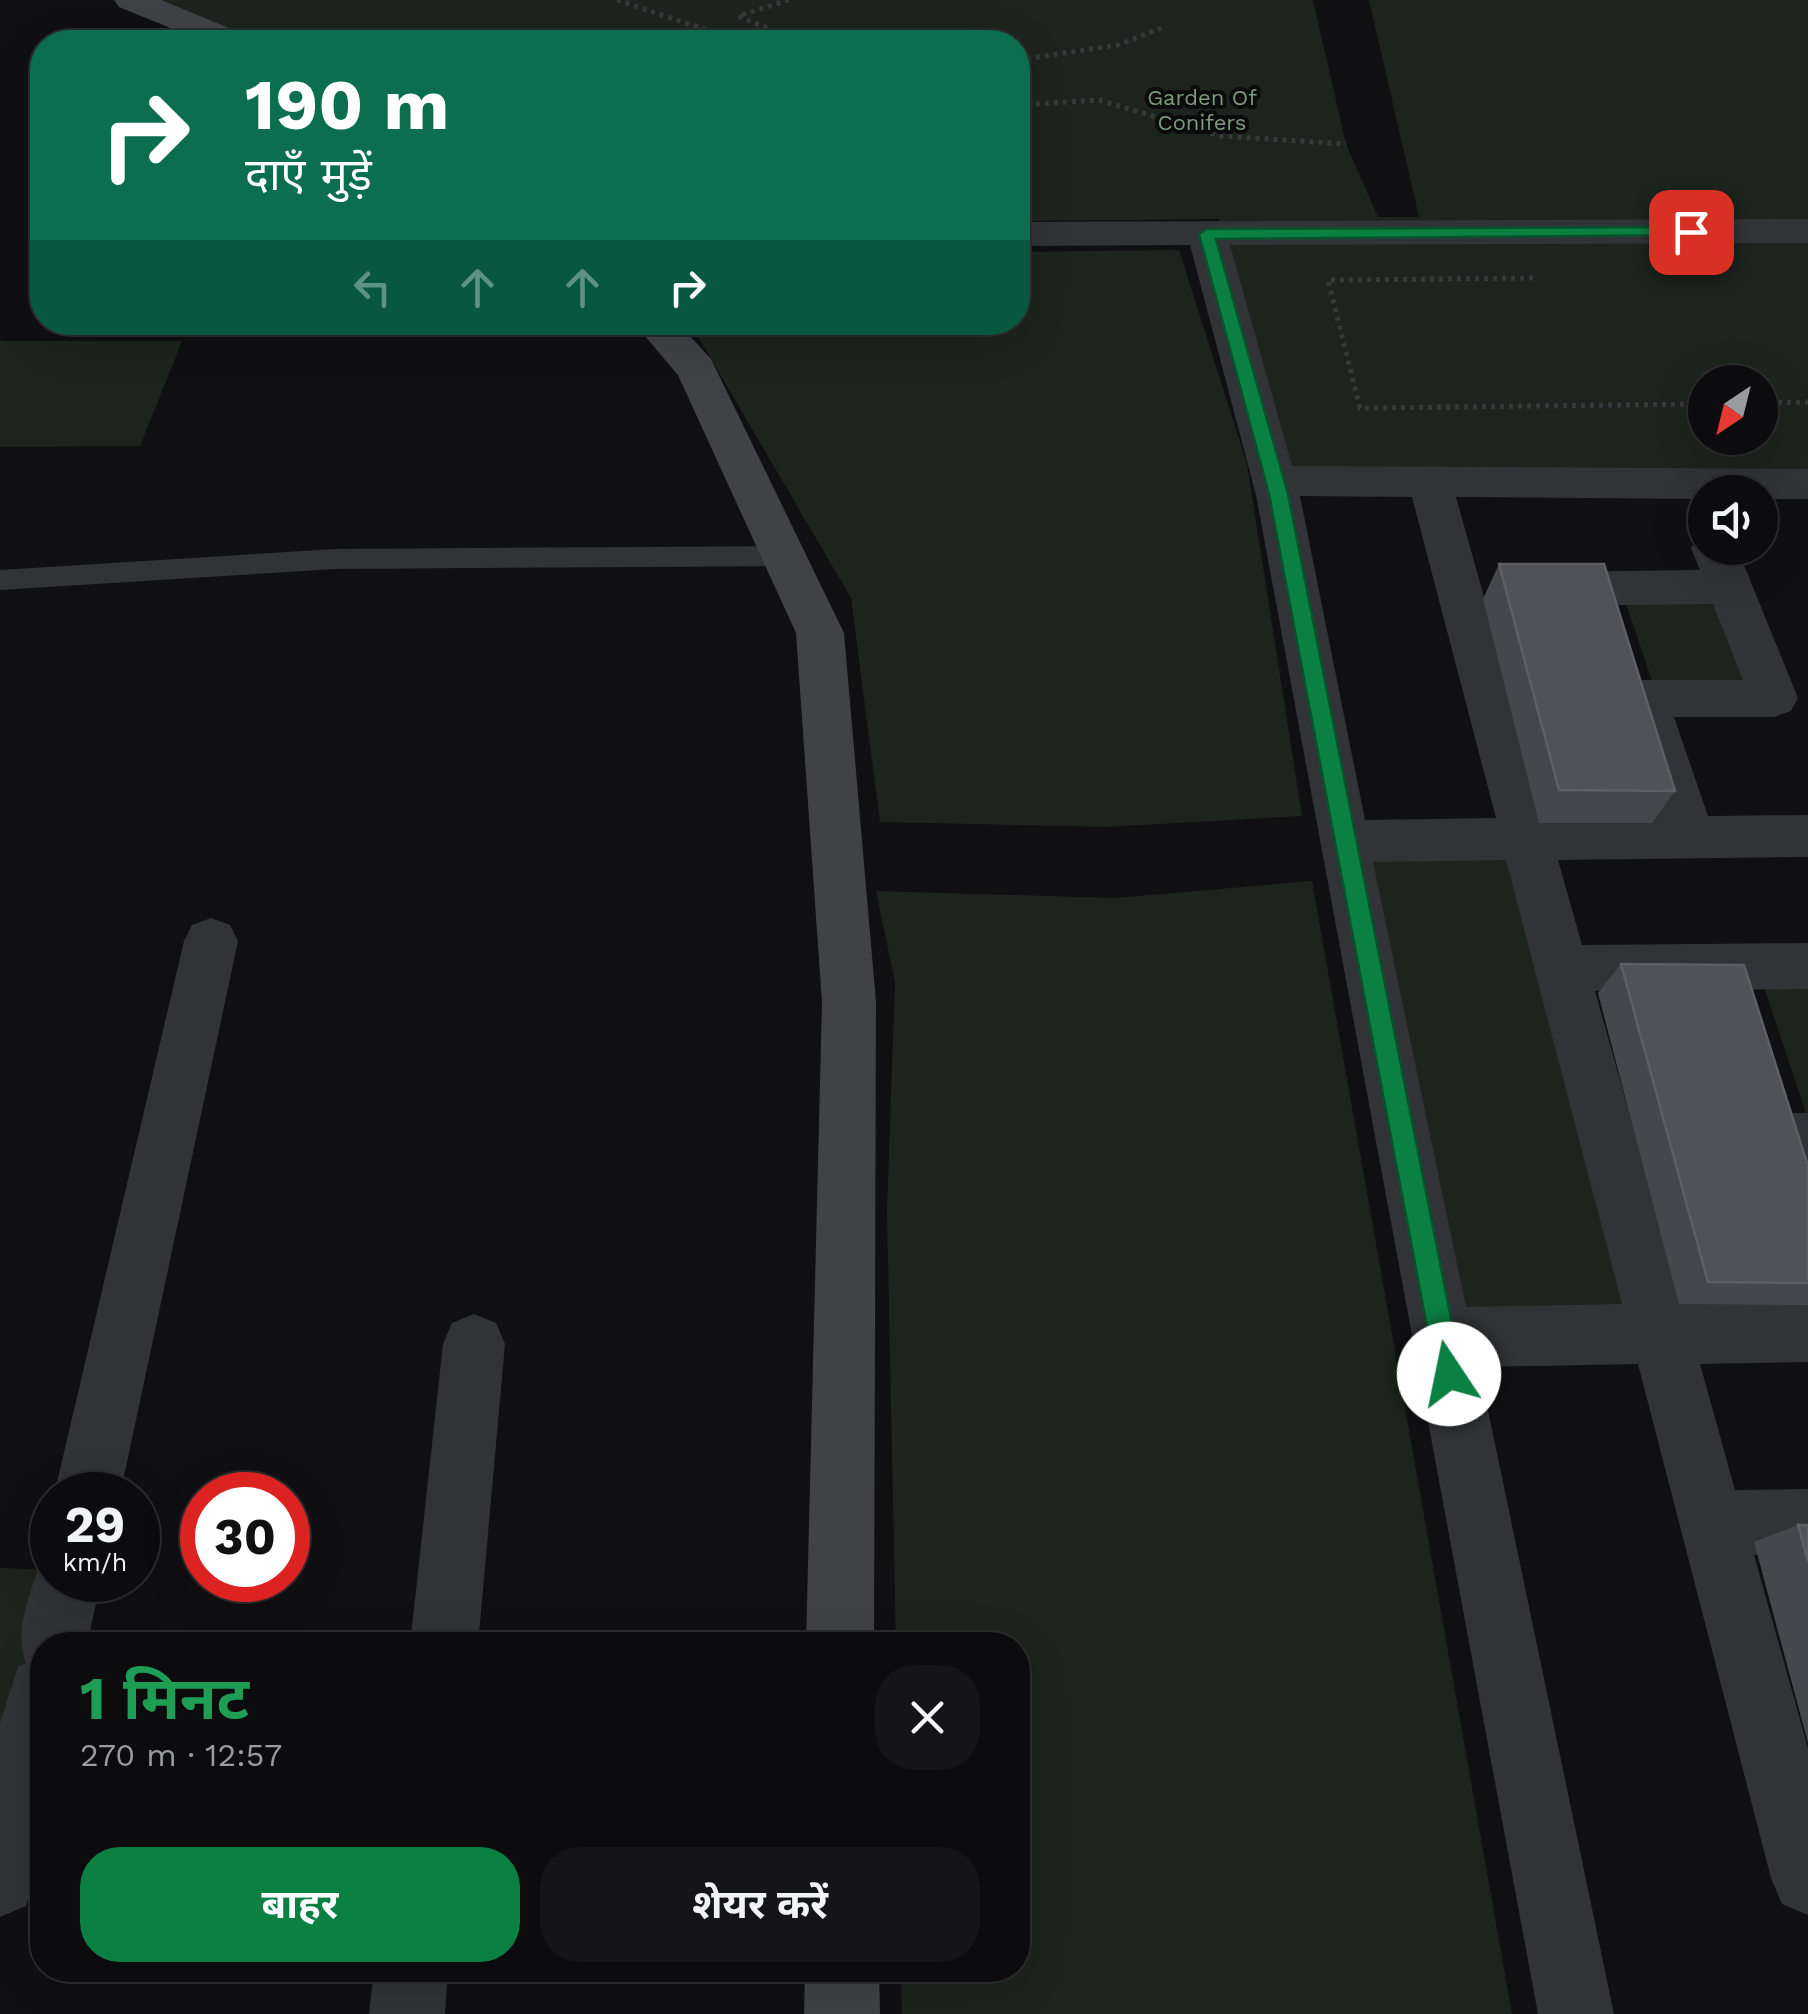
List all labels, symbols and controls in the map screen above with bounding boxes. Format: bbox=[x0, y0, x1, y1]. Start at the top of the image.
text: 190 m bbox=[245, 64, 449, 146]
icon: right bbox=[80, 70, 210, 200]
park label: Garden Of Conifers bbox=[1147, 85, 1257, 135]
text: दाएँ मुड़ें bbox=[245, 148, 372, 201]
pin bbox=[1649, 190, 1734, 275]
icon: arrive bbox=[1664, 205, 1719, 260]
icon: left bbox=[345, 260, 400, 315]
icon: ahead bbox=[450, 260, 505, 315]
icon: ahead bbox=[555, 260, 610, 315]
icon: right bbox=[660, 260, 715, 315]
north arrow bbox=[1688, 365, 1778, 455]
map controls bbox=[1688, 365, 1778, 565]
button: sound bbox=[1688, 475, 1778, 565]
position arrow bbox=[1397, 1322, 1501, 1426]
speed limit sign: 30 bbox=[180, 1472, 310, 1602]
text: 29 bbox=[65, 1495, 125, 1554]
text: km/h bbox=[63, 1548, 127, 1577]
text: 1 मिनट bbox=[80, 1663, 249, 1734]
button: close bbox=[875, 1665, 980, 1770]
text: 270 m · 12:57 bbox=[80, 1736, 282, 1774]
button: बाहर bbox=[80, 1847, 520, 1962]
button: शेयर करें bbox=[540, 1847, 980, 1962]

